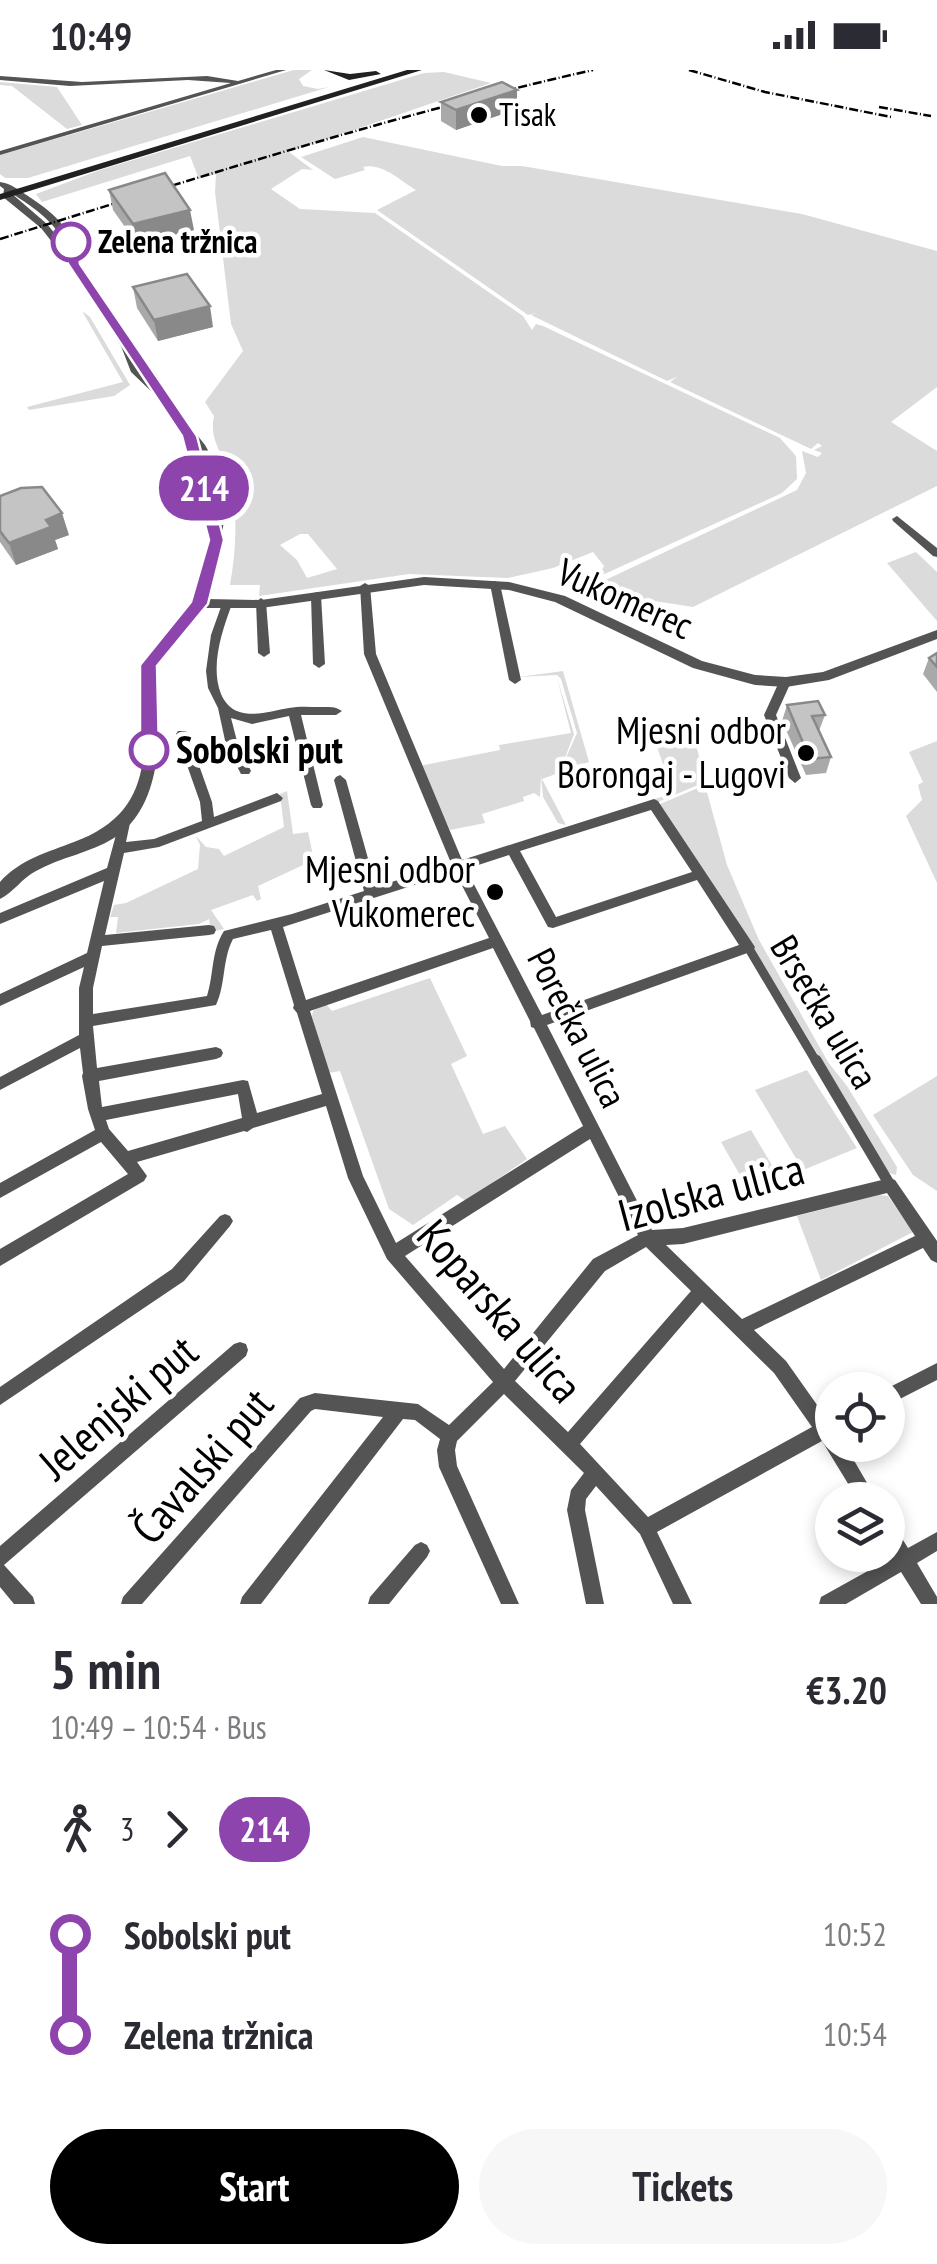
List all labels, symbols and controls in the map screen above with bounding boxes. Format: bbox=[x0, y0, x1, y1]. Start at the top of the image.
text: 10:49 bbox=[50, 11, 132, 60]
place label: Tisak bbox=[499, 93, 557, 135]
marker: Tisak bbox=[468, 104, 490, 126]
place label: Zelena tržnica bbox=[98, 220, 258, 262]
marker: Zelena tržnica bbox=[52, 223, 90, 261]
line badge: 214 bbox=[146, 456, 262, 520]
text: 214 bbox=[179, 465, 229, 511]
street label: Vukomerec bbox=[549, 546, 701, 649]
place label: Mjesni odbor Borongaj - Lugovi bbox=[557, 705, 787, 798]
place label: Sobolski put bbox=[176, 724, 343, 773]
marker: Sobolski put bbox=[130, 731, 168, 769]
marker: Mjesni odbor Borongaj - Lugovi bbox=[795, 742, 817, 764]
place label: Mjesni odbor Vukomerec bbox=[305, 844, 476, 937]
marker: Mjesni odbor Vukomerec bbox=[484, 881, 506, 903]
street label: Brsečka ulica bbox=[760, 926, 890, 1097]
street label: Porečka ulica bbox=[517, 940, 639, 1115]
street label: Izolska ulica bbox=[611, 1138, 810, 1244]
street label: Koparska ulica bbox=[405, 1207, 596, 1414]
street label: Jelenjski put bbox=[25, 1321, 209, 1492]
map controls bbox=[815, 1372, 905, 1572]
button: locate bbox=[815, 1372, 905, 1462]
street label: Čavalski put bbox=[118, 1375, 285, 1555]
button: layers bbox=[815, 1482, 905, 1572]
text: 5 min bbox=[50, 1633, 161, 1704]
text: €3.20 bbox=[806, 1665, 887, 1714]
text: 10:49 – 10:54 · Bus bbox=[50, 1706, 267, 1748]
icon: walk bbox=[50, 1802, 105, 1857]
icon: forward bbox=[149, 1802, 204, 1857]
text: 214 bbox=[239, 1806, 290, 1852]
text: 3 bbox=[120, 1808, 134, 1850]
text: Sobolski put bbox=[124, 1910, 291, 1959]
text: 10:52 bbox=[823, 1913, 887, 1955]
text: Zelena tržnica bbox=[124, 2010, 313, 2059]
text: 10:54 bbox=[823, 2013, 887, 2055]
button: Start bbox=[50, 2129, 459, 2244]
button: Tickets bbox=[479, 2129, 887, 2244]

